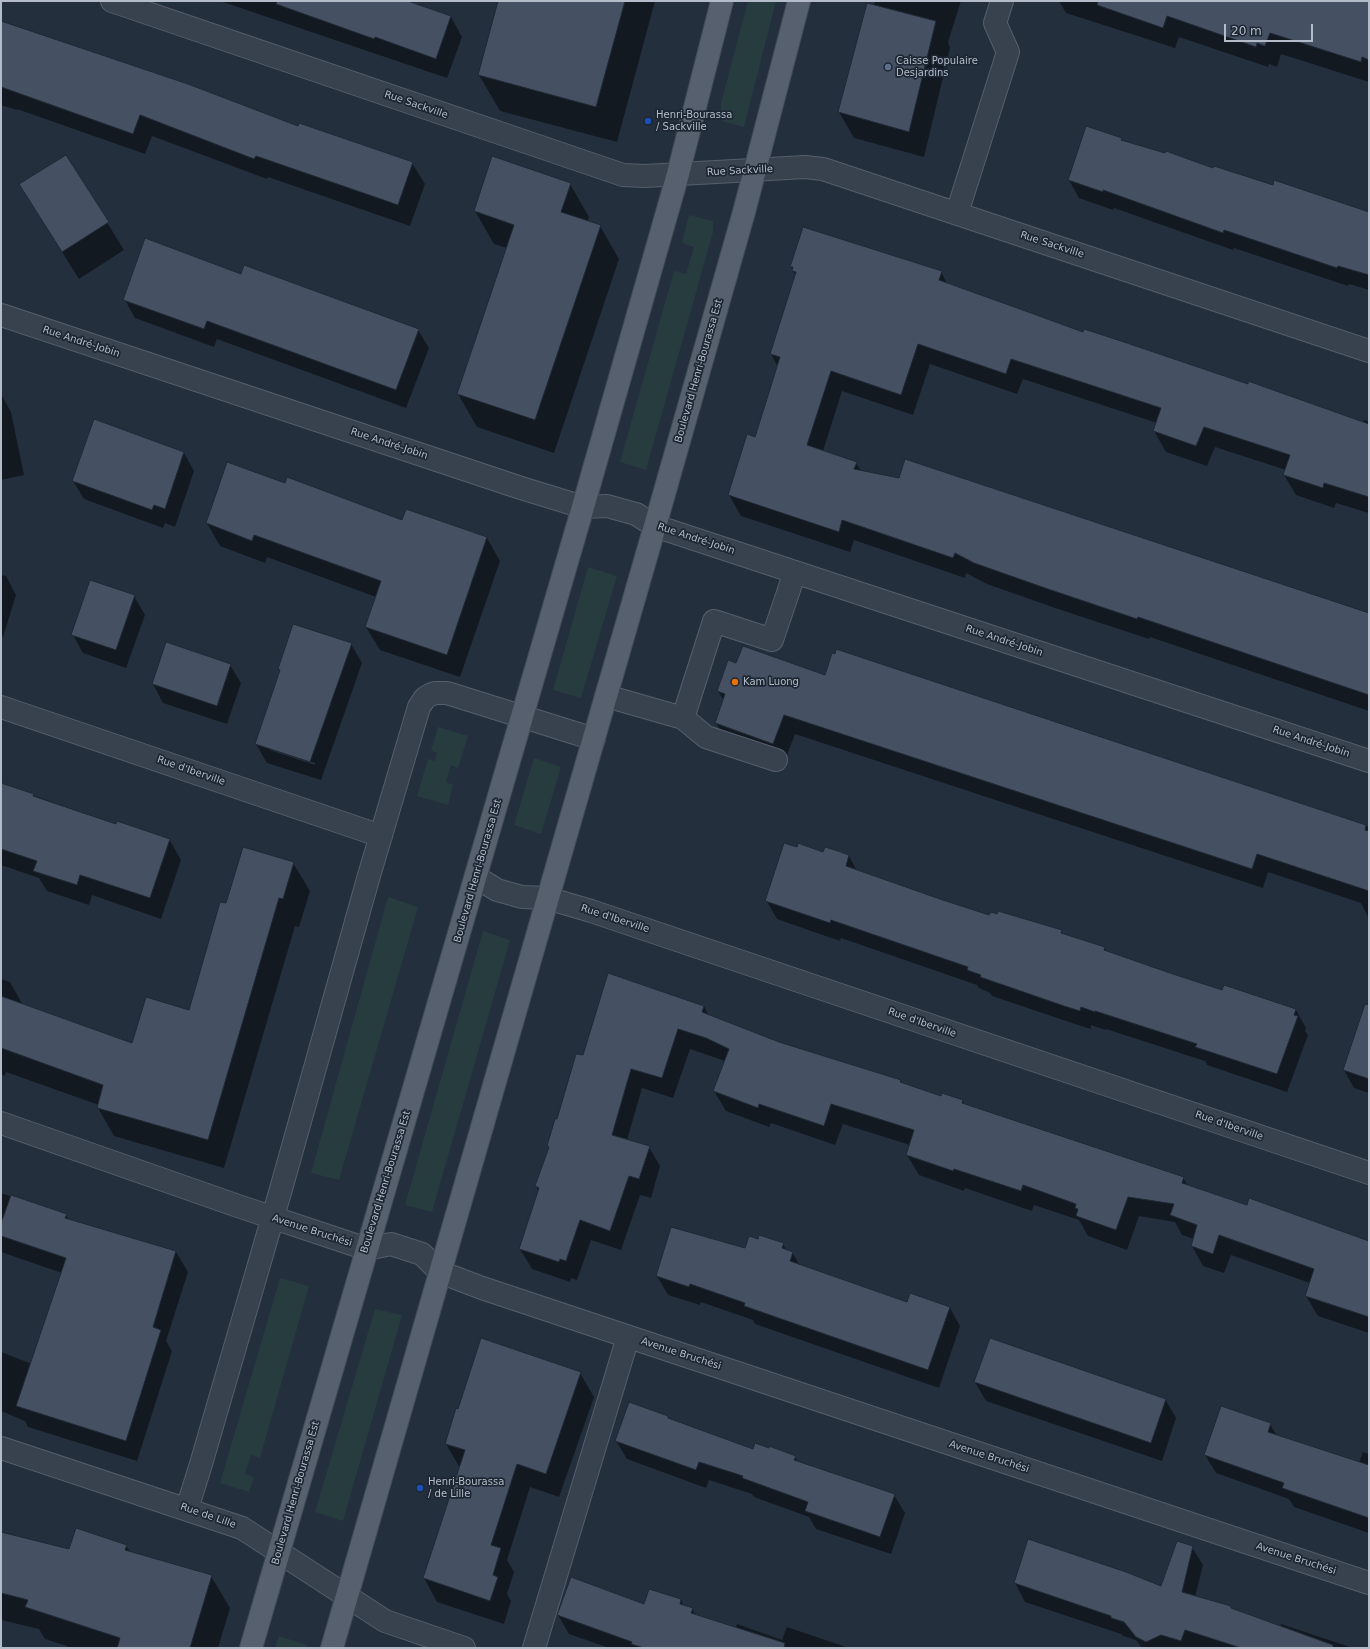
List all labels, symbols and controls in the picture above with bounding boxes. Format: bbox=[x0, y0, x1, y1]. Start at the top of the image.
scale bar bbox=[1226, 16, 1315, 42]
text: 20 m bbox=[1231, 24, 1262, 38]
place label: Caisse Populaire Desjardins bbox=[896, 55, 978, 78]
marker: Caisse Populaire Desjardins bbox=[883, 62, 893, 72]
street label: Rue Sackville bbox=[383, 89, 449, 121]
place label: Henri-Bourassa / Sackville bbox=[656, 109, 732, 132]
marker: Henri-Bourassa / Sackville bbox=[643, 116, 653, 126]
street label: Rue Sackville bbox=[707, 163, 773, 179]
street label: Rue Sackville bbox=[1019, 229, 1085, 261]
street label: Boulevard Henri-Bourassa Est bbox=[673, 298, 725, 444]
street label: Rue André-Jobin bbox=[41, 324, 121, 360]
street label: Rue André-Jobin bbox=[349, 426, 429, 462]
street label: Rue André-Jobin bbox=[656, 521, 736, 557]
street label: Rue André-Jobin bbox=[964, 623, 1044, 659]
place label: Kam Luong bbox=[743, 676, 799, 688]
marker: Kam Luong bbox=[730, 677, 740, 687]
street label: Rue André-Jobin bbox=[1271, 724, 1351, 760]
street label: Rue d'Iberville bbox=[155, 754, 227, 788]
street label: Boulevard Henri-Bourassa Est bbox=[452, 798, 504, 944]
street label: Rue d'Iberville bbox=[579, 902, 651, 936]
street label: Rue d'Iberville bbox=[886, 1006, 958, 1040]
street label: Boulevard Henri-Bourassa Est bbox=[359, 1109, 413, 1255]
street label: Rue d'Iberville bbox=[1193, 1109, 1265, 1143]
street label: Avenue Bruchési bbox=[270, 1212, 354, 1250]
street label: Avenue Bruchési bbox=[639, 1335, 723, 1373]
street label: Boulevard Henri-Bourassa Est bbox=[270, 1420, 322, 1566]
street label: Avenue Bruchési bbox=[947, 1438, 1031, 1476]
place label: Henri-Bourassa / de Lille bbox=[428, 1476, 504, 1500]
marker: Henri-Bourassa / de Lille bbox=[415, 1483, 425, 1493]
street label: Rue de Lille bbox=[179, 1501, 237, 1531]
street label: Avenue Bruchési bbox=[1254, 1540, 1338, 1578]

